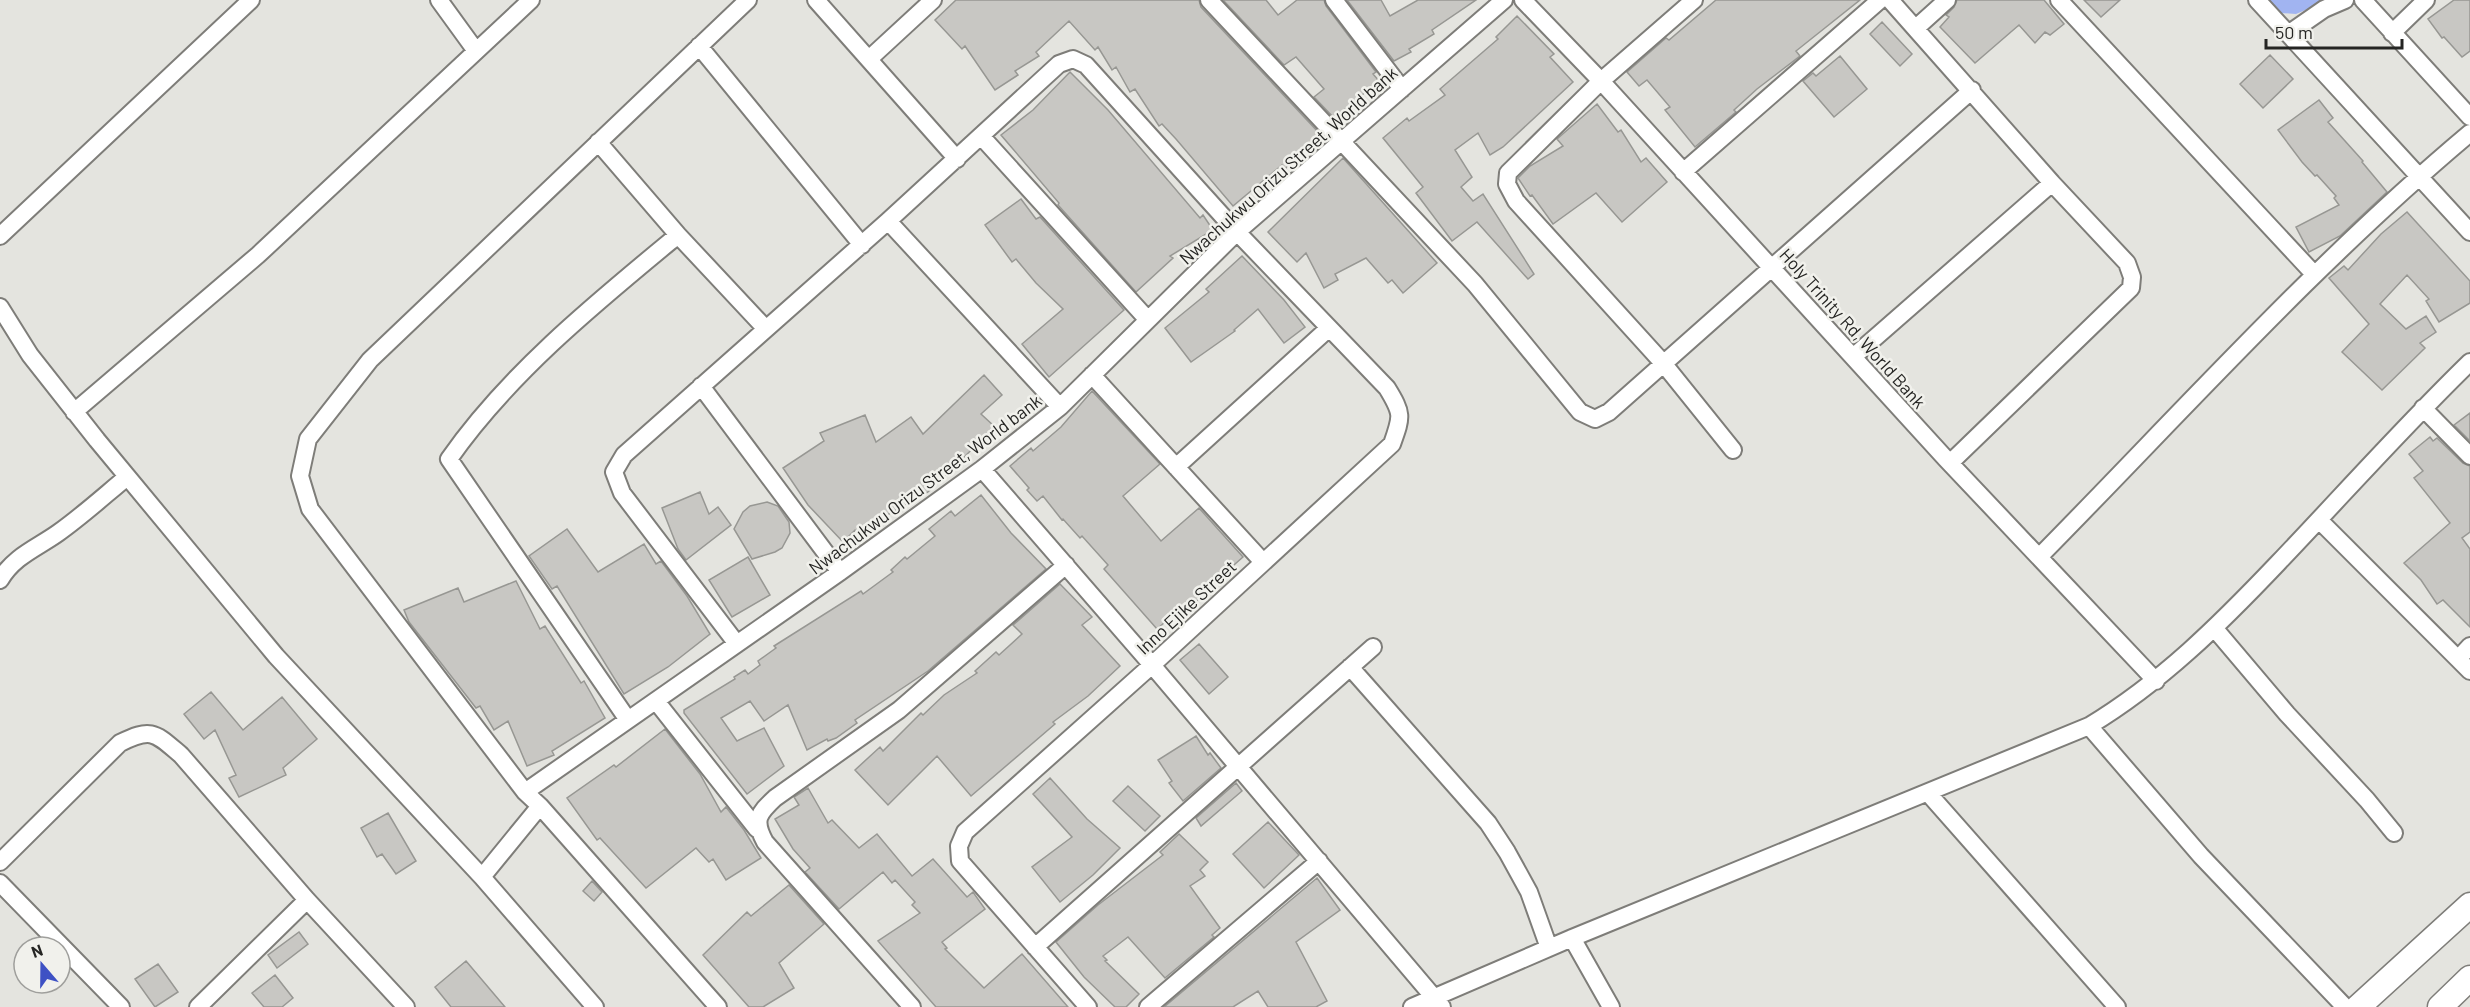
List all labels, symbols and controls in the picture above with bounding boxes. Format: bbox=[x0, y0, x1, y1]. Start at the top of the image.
scale bar bbox=[2266, 12, 2402, 50]
text: 50 m bbox=[2275, 21, 2313, 43]
street label: Nwachukwu Orizu Street, World bank bbox=[1174, 61, 1402, 269]
street label: Holy Trinity Rd, World Bank bbox=[1775, 243, 1931, 413]
street label: Nwachukwu Orizu Street, World bank bbox=[804, 389, 1046, 579]
street label: Inno Ejike Street bbox=[1132, 555, 1240, 659]
north arrow bbox=[12, 935, 72, 995]
text: N bbox=[28, 940, 45, 961]

